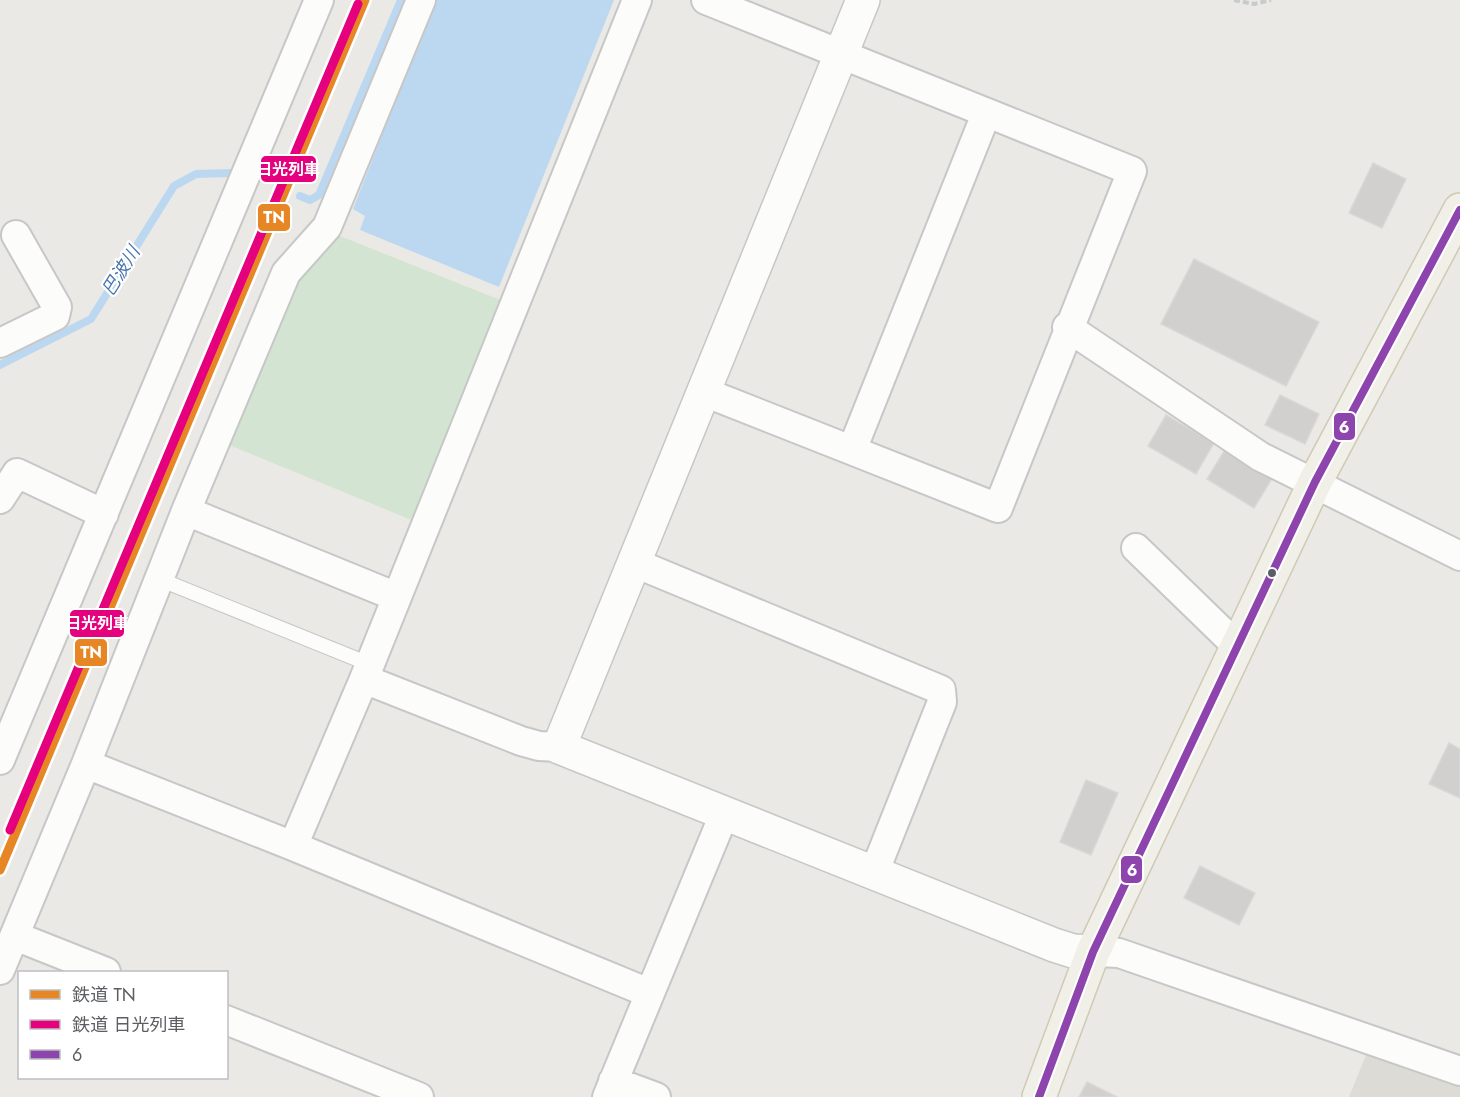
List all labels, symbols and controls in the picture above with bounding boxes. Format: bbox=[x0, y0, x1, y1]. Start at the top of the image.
line badge: 日光列車 bbox=[260, 155, 317, 183]
text: 日光列車 bbox=[256, 158, 320, 181]
line badge: TN bbox=[257, 203, 291, 232]
text: TN bbox=[263, 206, 285, 229]
water label: 巴波川 bbox=[96, 240, 147, 301]
line badge: 6 bbox=[1333, 412, 1356, 441]
text: 6 bbox=[1339, 416, 1349, 439]
unlabelled marker bbox=[1266, 567, 1278, 579]
line badge: 日光列車 bbox=[69, 609, 125, 638]
text: 日光列車 bbox=[65, 612, 129, 635]
line badge: TN bbox=[74, 638, 108, 667]
text: TN bbox=[80, 641, 102, 664]
line badge: 6 bbox=[1120, 855, 1143, 884]
text: 6 bbox=[1127, 859, 1137, 882]
legend bbox=[18, 971, 228, 1079]
text: 鉄道 TN bbox=[72, 982, 136, 1008]
text: 鉄道 日光列車 bbox=[72, 1012, 185, 1038]
text: 6 bbox=[72, 1042, 82, 1068]

